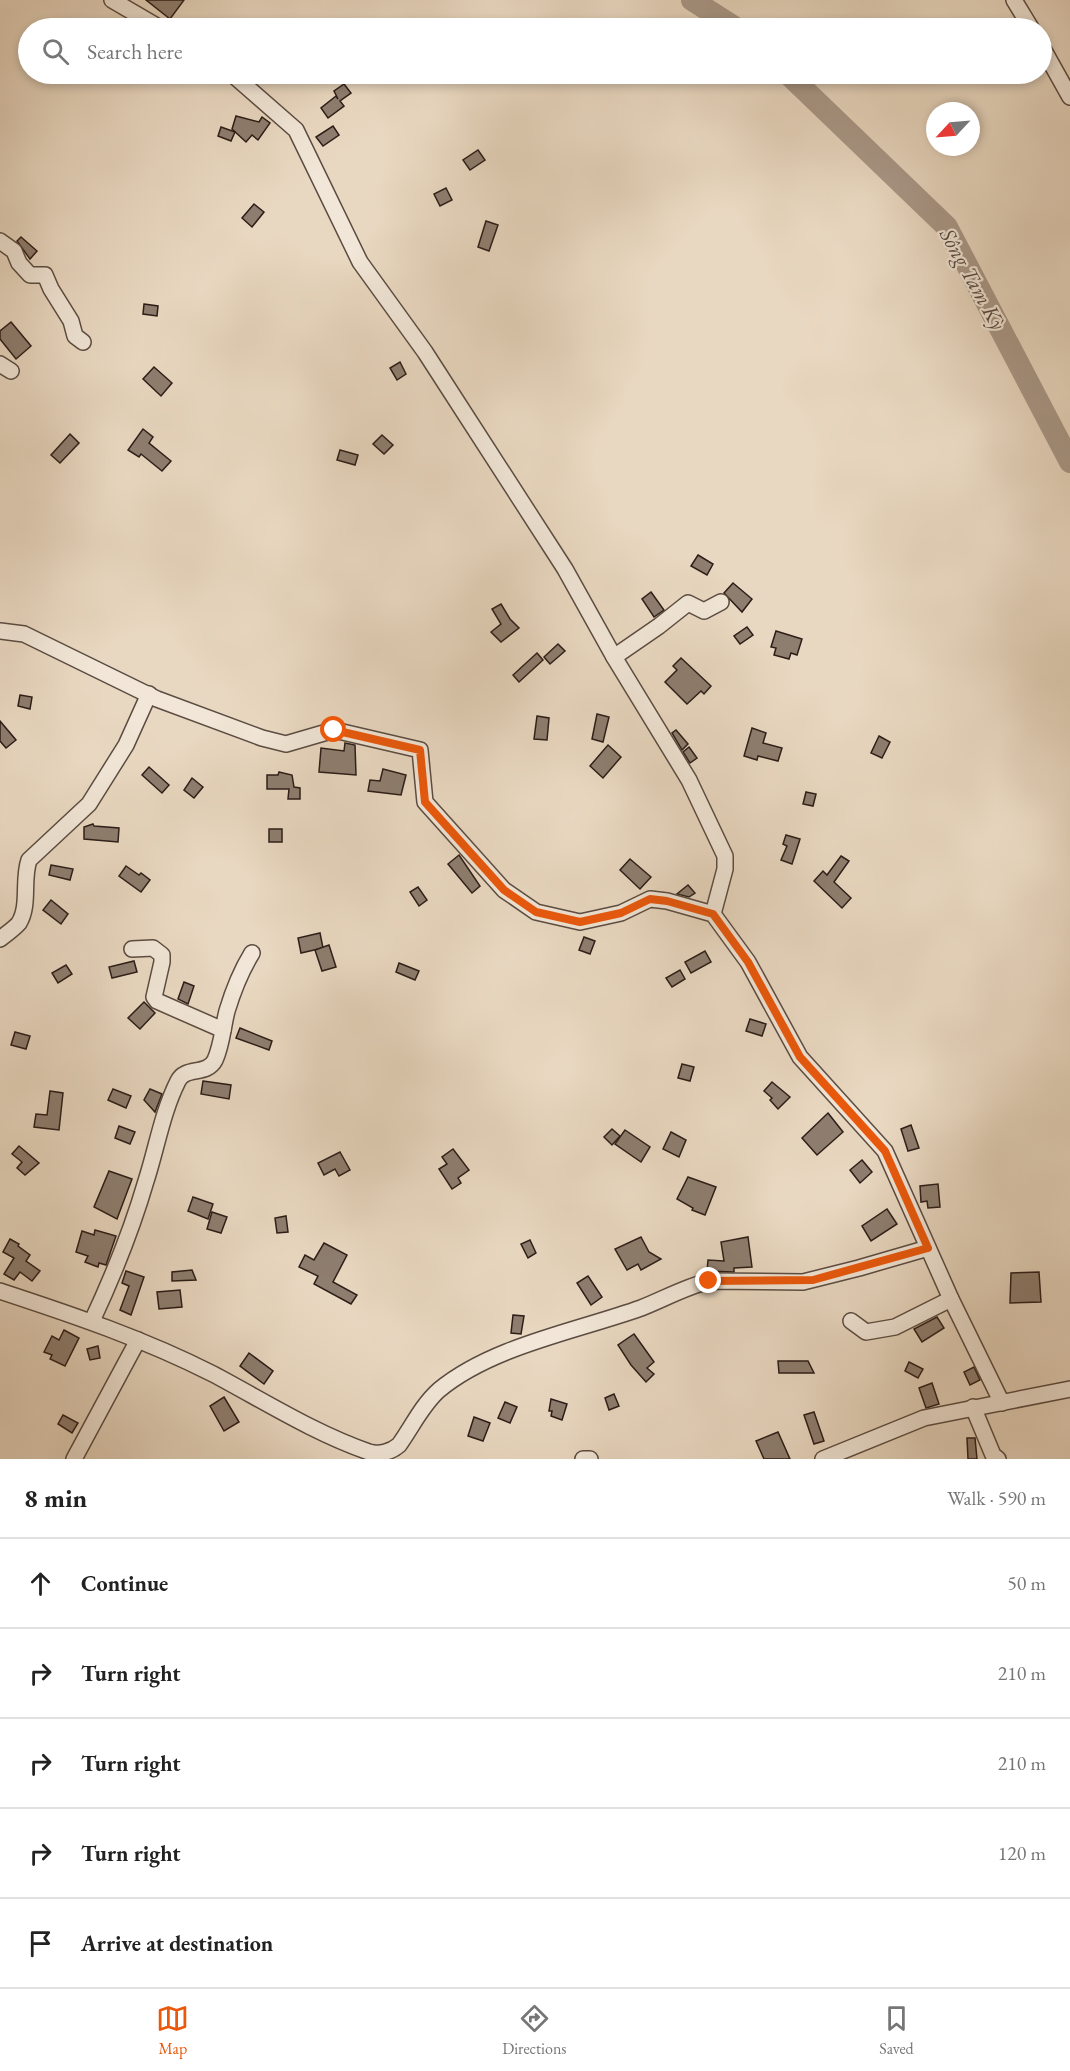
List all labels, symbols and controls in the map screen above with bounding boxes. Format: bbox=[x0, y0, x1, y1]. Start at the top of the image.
search box bbox=[18, 18, 1052, 84]
icon: search bbox=[39, 35, 72, 68]
text: Search here bbox=[87, 37, 182, 66]
north arrow bbox=[926, 102, 980, 156]
water label: Sông Tam Kỳ bbox=[933, 222, 1013, 335]
route start bbox=[320, 716, 346, 742]
route end bbox=[695, 1267, 721, 1293]
text: 8 min bbox=[24, 1481, 87, 1515]
text: Walk · 590 m bbox=[947, 1485, 1046, 1511]
icon: ahead bbox=[24, 1567, 57, 1600]
text: Continue bbox=[81, 1569, 168, 1598]
text: 50 m bbox=[1007, 1570, 1046, 1596]
icon: right bbox=[24, 1657, 57, 1690]
text: Turn right bbox=[81, 1659, 180, 1688]
text: 210 m bbox=[998, 1660, 1046, 1686]
icon: right bbox=[24, 1747, 57, 1780]
text: Turn right bbox=[81, 1749, 180, 1778]
text: 210 m bbox=[998, 1750, 1046, 1776]
icon: right bbox=[24, 1837, 57, 1870]
text: Turn right bbox=[81, 1839, 180, 1868]
text: 120 m bbox=[998, 1840, 1046, 1866]
icon: arrive bbox=[24, 1927, 57, 1960]
text: Arrive at destination bbox=[81, 1929, 273, 1958]
tab: Map bbox=[156, 2002, 189, 2059]
tab: Directions bbox=[502, 2002, 567, 2059]
tab: Saved bbox=[879, 2002, 914, 2059]

